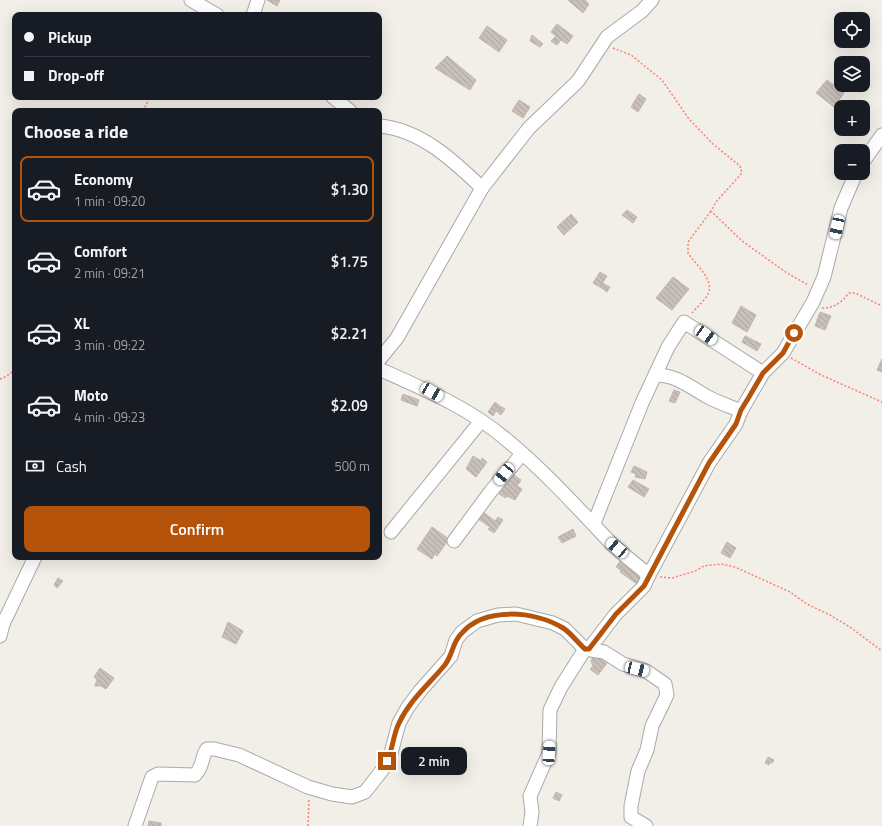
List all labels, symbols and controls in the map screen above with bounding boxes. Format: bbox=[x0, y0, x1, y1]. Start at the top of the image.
map controls bbox=[834, 12, 870, 180]
button: locate bbox=[834, 12, 870, 48]
text: Pickup bbox=[48, 26, 92, 49]
button: layers bbox=[834, 56, 870, 92]
text: Drop-off bbox=[48, 64, 104, 87]
button: + bbox=[834, 100, 870, 136]
text: Choose a ride bbox=[24, 118, 128, 145]
button: − bbox=[834, 144, 870, 180]
text: Economy bbox=[74, 168, 133, 191]
icon: car bbox=[26, 171, 62, 207]
text: $1.30 bbox=[331, 178, 368, 201]
text: 1 min · 09:20 bbox=[74, 191, 145, 211]
car bbox=[829, 214, 845, 240]
text: Comfort bbox=[74, 240, 127, 263]
icon: car bbox=[26, 243, 62, 279]
text: $1.75 bbox=[331, 250, 368, 273]
text: 2 min · 09:21 bbox=[74, 263, 145, 283]
text: XL bbox=[74, 312, 90, 335]
icon: car bbox=[26, 315, 62, 351]
text: $2.21 bbox=[331, 322, 368, 345]
car bbox=[693, 323, 719, 347]
route start bbox=[785, 324, 803, 342]
text: 3 min · 09:22 bbox=[74, 335, 145, 355]
car bbox=[419, 381, 445, 403]
text: Moto bbox=[74, 384, 108, 407]
icon: car bbox=[26, 387, 62, 423]
text: $2.09 bbox=[331, 394, 368, 417]
text: 4 min · 09:23 bbox=[74, 407, 145, 427]
icon: cash bbox=[24, 455, 46, 477]
text: Cash bbox=[56, 455, 87, 478]
text: 500 m bbox=[334, 456, 370, 476]
car bbox=[492, 461, 516, 487]
button: Confirm bbox=[24, 506, 370, 552]
car bbox=[604, 536, 630, 560]
car bbox=[624, 660, 650, 678]
car bbox=[542, 741, 556, 765]
callout: 2 min bbox=[401, 747, 467, 775]
text: 2 min bbox=[418, 751, 450, 771]
route end bbox=[378, 752, 396, 770]

